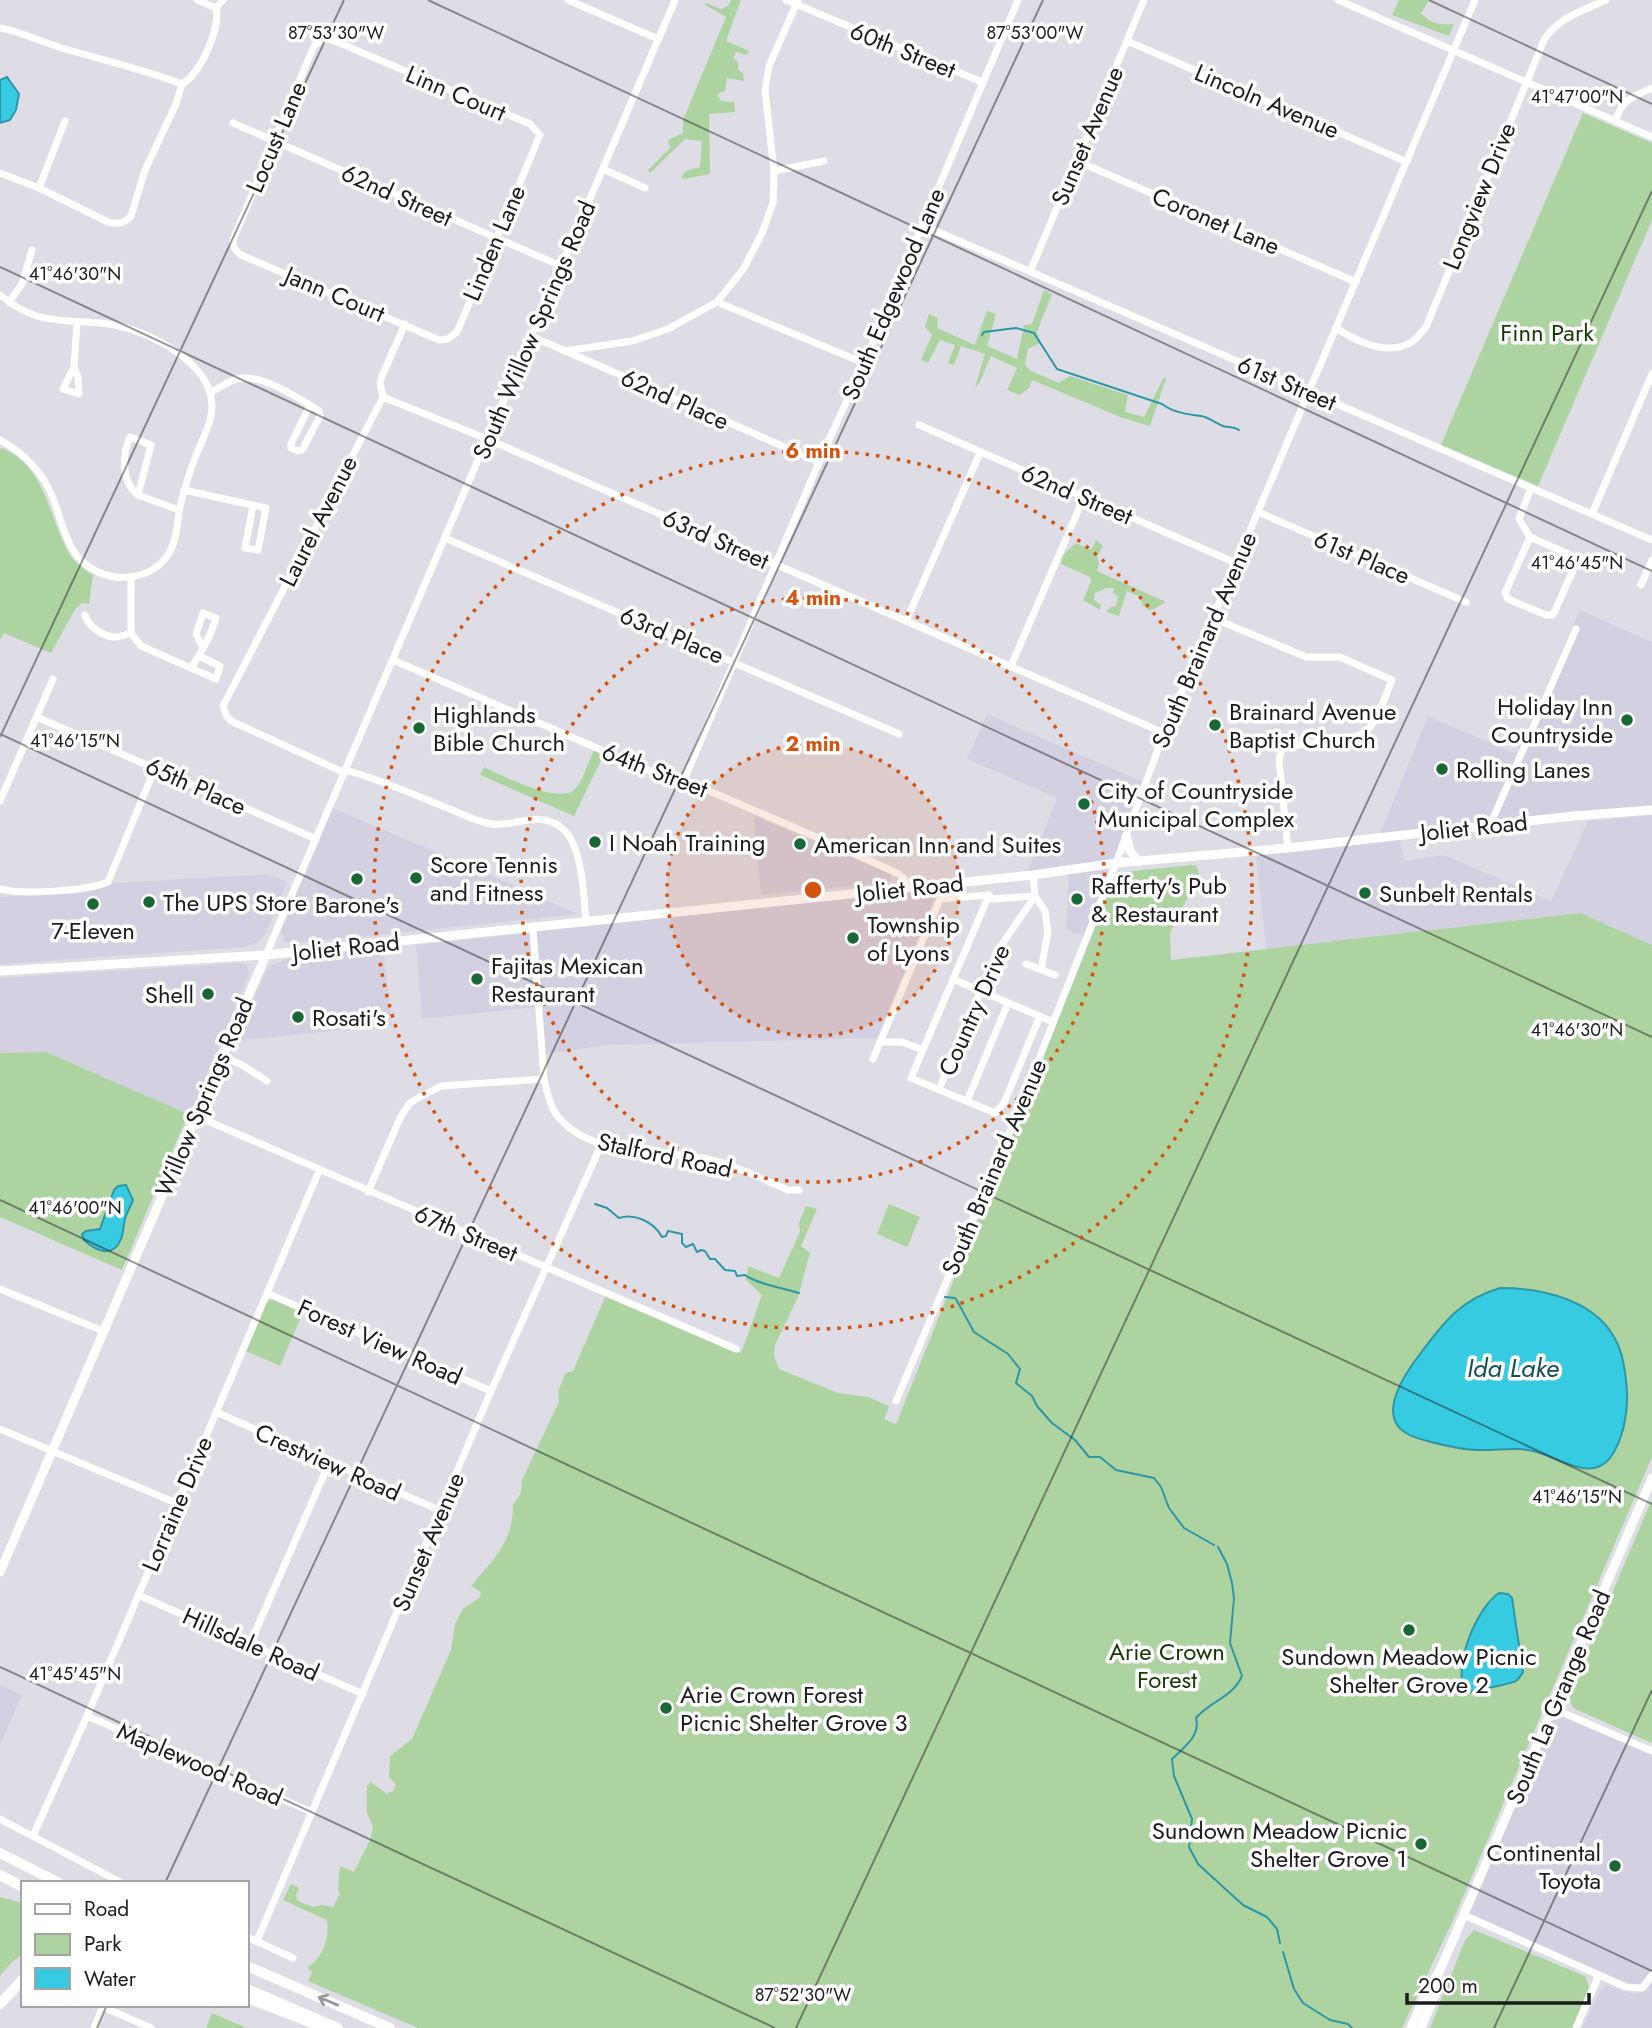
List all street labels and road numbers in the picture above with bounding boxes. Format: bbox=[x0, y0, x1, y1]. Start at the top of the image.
street label: 60th Street bbox=[845, 13, 961, 87]
street label: Lincoln Avenue bbox=[1189, 55, 1345, 147]
street label: Linn Court bbox=[401, 56, 512, 130]
street label: Sunset Avenue bbox=[1042, 61, 1132, 211]
street label: Locust Lane bbox=[237, 76, 315, 198]
street label: Longview Drive bbox=[1434, 117, 1524, 275]
street label: 62nd Street bbox=[336, 155, 458, 235]
street label: Coronet Lane bbox=[1147, 178, 1285, 264]
street label: Linden Lane bbox=[454, 180, 534, 306]
street label: South Edgewood Lane bbox=[832, 183, 954, 405]
street label: South Willow Springs Road bbox=[464, 195, 604, 465]
street label: Jann Court bbox=[277, 256, 391, 331]
street label: 61st Street bbox=[1232, 346, 1342, 420]
street label: 62nd Place bbox=[615, 360, 735, 438]
street label: Laurel Avenue bbox=[270, 450, 366, 592]
street label: 62nd Street bbox=[1016, 455, 1138, 533]
street label: 63rd Street bbox=[657, 500, 775, 578]
street label: 61st Place bbox=[1309, 521, 1415, 593]
street label: South Brainard Avenue bbox=[1143, 526, 1265, 754]
street label: 63rd Place bbox=[614, 597, 730, 673]
street label: 64th Street bbox=[597, 734, 713, 806]
street label: 65th Place bbox=[140, 748, 252, 824]
street label: Joliet Road bbox=[1416, 804, 1529, 850]
street label: Joliet Road bbox=[852, 865, 965, 911]
street label: Joliet Road bbox=[288, 924, 401, 970]
street label: Country Drive bbox=[929, 939, 1019, 1081]
street label: Willow Springs Road bbox=[146, 992, 262, 1202]
street label: South Brainard Avenue bbox=[933, 1053, 1055, 1281]
street label: Stalford Road bbox=[594, 1124, 736, 1186]
street label: 67th Street bbox=[409, 1196, 523, 1271]
street label: Forest View Road bbox=[292, 1290, 468, 1394]
street label: Crestview Road bbox=[250, 1414, 406, 1510]
street label: Lorraine Drive bbox=[133, 1431, 221, 1577]
street label: Sunset Avenue bbox=[383, 1467, 473, 1617]
street label: South La Grange Road bbox=[1497, 1584, 1619, 1810]
street label: Hillsdale Road bbox=[177, 1598, 325, 1690]
street label: Maplewood Road bbox=[112, 1713, 288, 1815]

